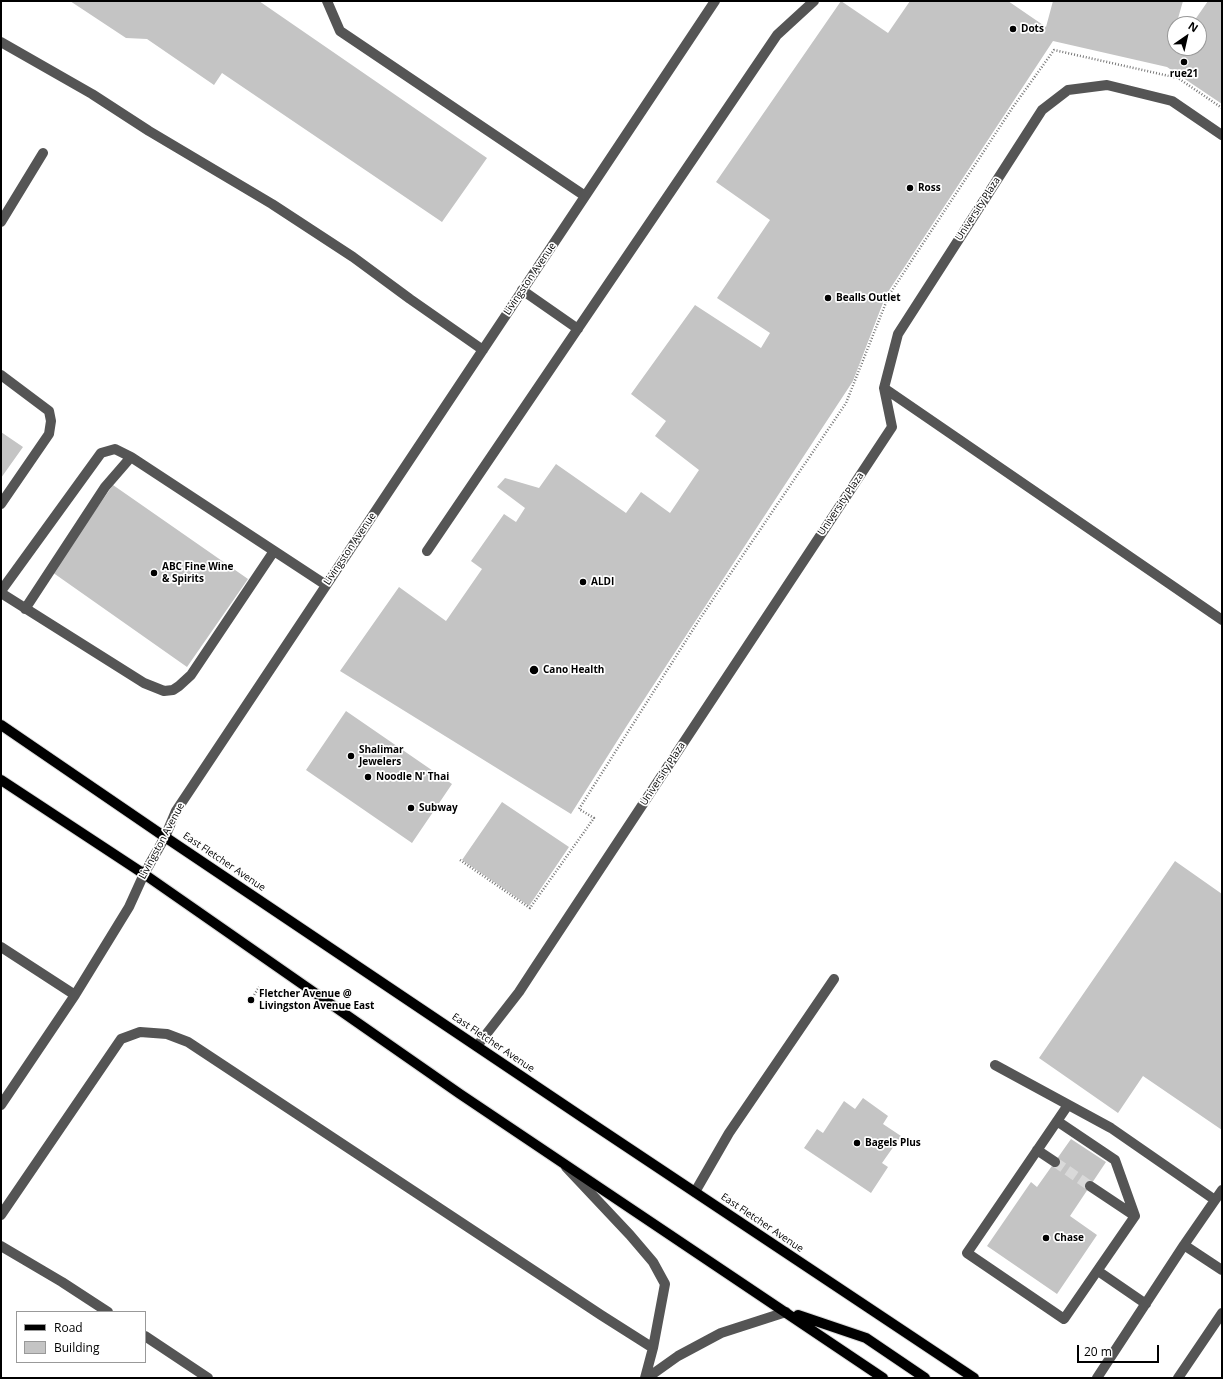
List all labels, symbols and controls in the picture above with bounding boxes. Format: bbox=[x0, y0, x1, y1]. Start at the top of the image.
north arrow bbox=[1167, 16, 1207, 56]
text: N bbox=[1186, 18, 1201, 35]
place label: Dots bbox=[1021, 23, 1044, 35]
marker: Dots bbox=[1008, 24, 1018, 34]
marker: rue21 bbox=[1179, 57, 1189, 67]
place label: rue21 bbox=[1170, 68, 1198, 80]
street label: University Plaza bbox=[953, 175, 1003, 243]
place label: Ross bbox=[918, 182, 941, 194]
marker: Ross bbox=[905, 183, 915, 193]
street label: Livingston Avenue bbox=[501, 241, 559, 317]
place label: Bealls Outlet bbox=[836, 292, 901, 304]
marker: Bealls Outlet bbox=[823, 293, 833, 303]
street label: University Plaza bbox=[815, 470, 867, 538]
street label: Livingston Avenue bbox=[321, 511, 379, 587]
place label: ABC Fine Wine & Spirits bbox=[162, 561, 233, 584]
marker: ABC Fine Wine & Spirits bbox=[149, 568, 159, 578]
place label: ALDI bbox=[591, 576, 614, 588]
marker: ALDI bbox=[578, 577, 588, 587]
marker: Cano Health bbox=[528, 664, 540, 676]
place label: Cano Health bbox=[543, 664, 604, 676]
street label: University Plaza bbox=[638, 740, 688, 808]
place label: Shalimar Jewelers bbox=[359, 744, 404, 768]
marker: Shalimar Jewelers bbox=[346, 751, 356, 761]
place label: Noodle N' Thai bbox=[376, 771, 449, 783]
marker: Noodle N' Thai bbox=[363, 772, 373, 782]
street label: Livingston Avenue bbox=[137, 801, 187, 881]
place label: Subway bbox=[419, 802, 458, 814]
marker: Subway bbox=[406, 803, 416, 813]
street label: East Fletcher Avenue bbox=[180, 830, 268, 894]
place label: Fletcher Avenue @ Livingston Avenue East bbox=[259, 988, 374, 1012]
marker: Fletcher Avenue @ Livingston Avenue East bbox=[246, 995, 256, 1005]
street label: East Fletcher Avenue bbox=[449, 1011, 537, 1075]
place label: Bagels Plus bbox=[865, 1137, 921, 1149]
marker: Bagels Plus bbox=[852, 1138, 862, 1148]
street label: East Fletcher Avenue bbox=[718, 1191, 806, 1255]
place label: Chase bbox=[1054, 1232, 1084, 1244]
marker: Chase bbox=[1041, 1233, 1051, 1243]
legend bbox=[16, 1311, 146, 1363]
text: Road bbox=[54, 1319, 83, 1336]
scale bar bbox=[1079, 1337, 1161, 1363]
text: Building bbox=[54, 1339, 99, 1356]
text: 20 m bbox=[1084, 1343, 1112, 1360]

